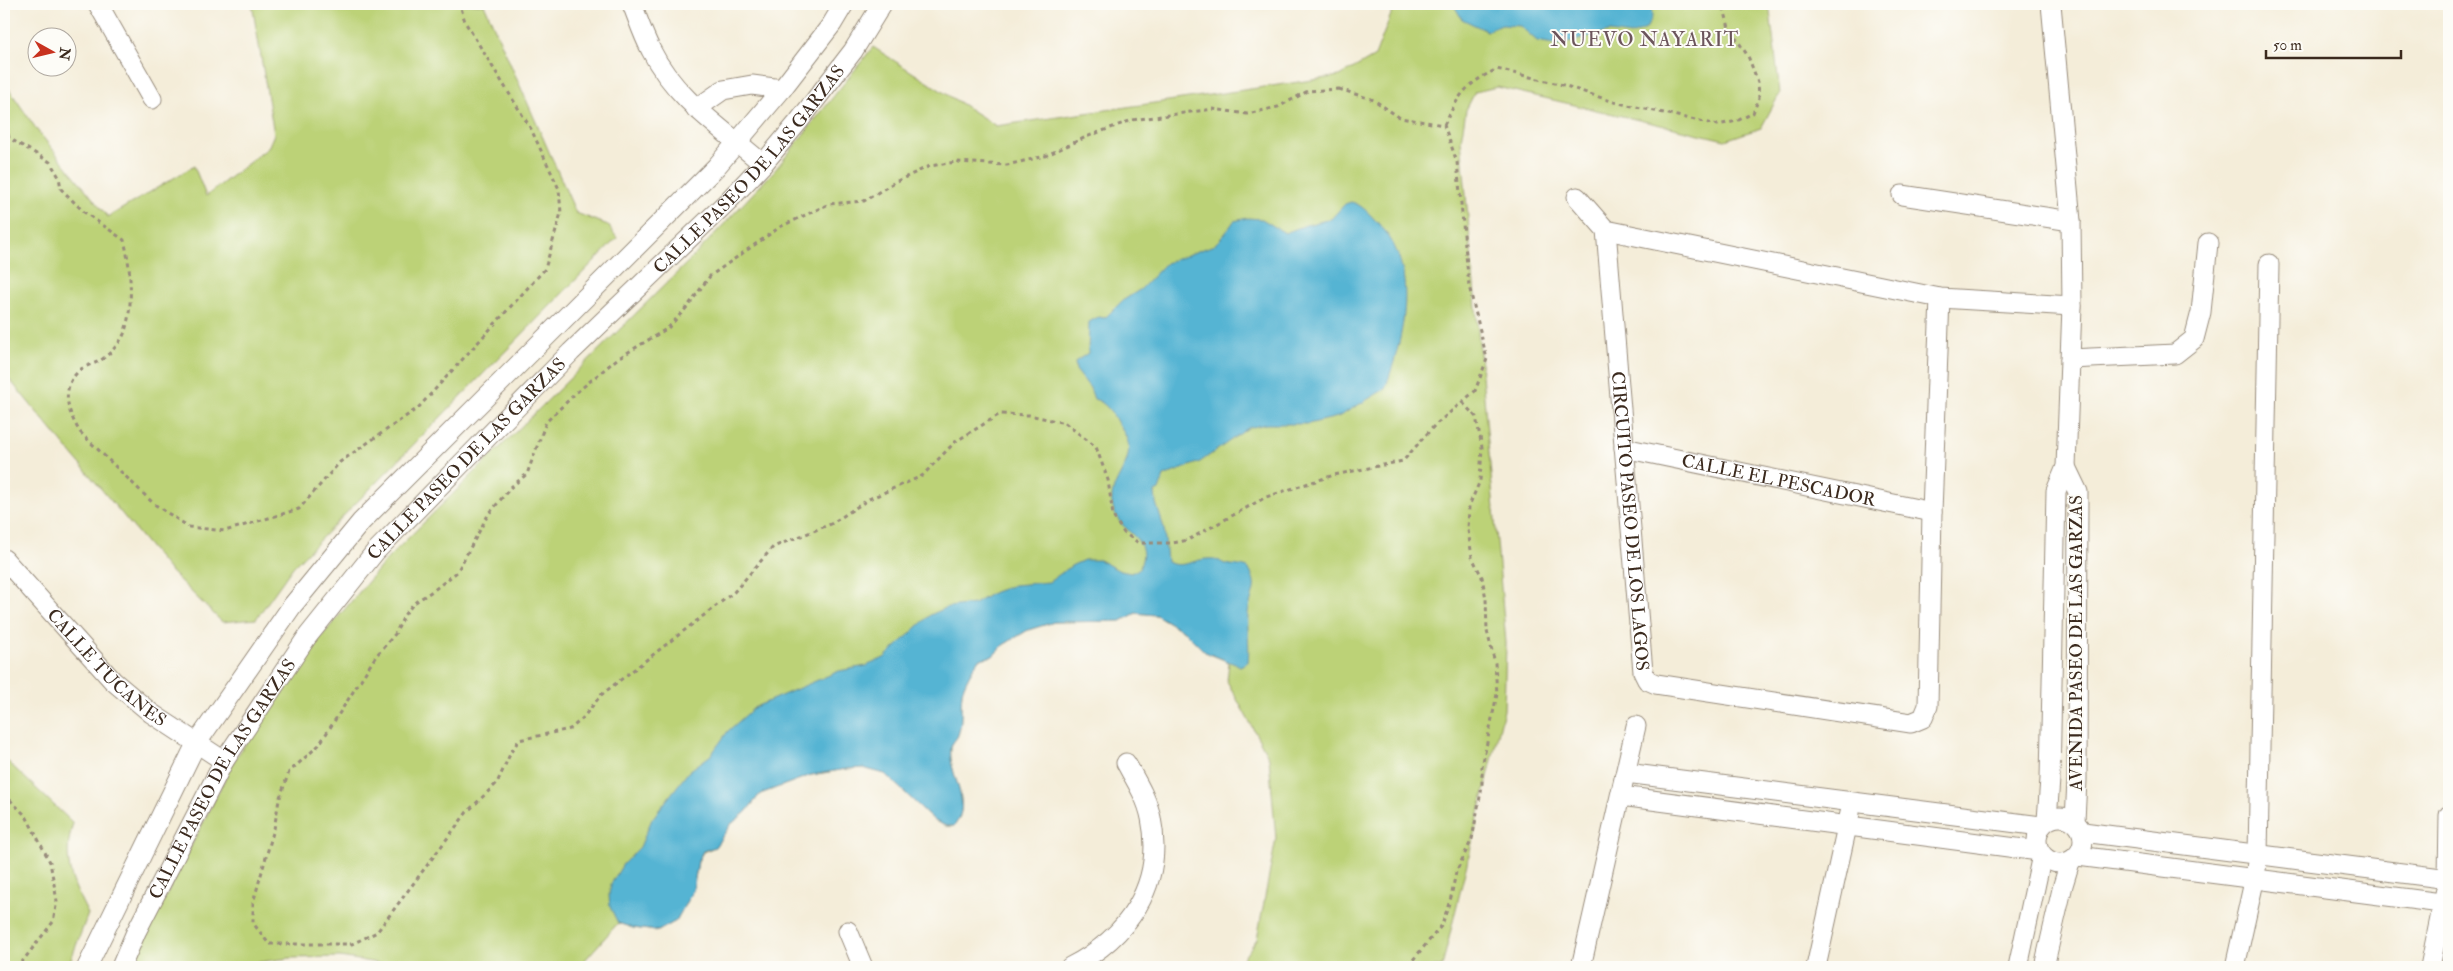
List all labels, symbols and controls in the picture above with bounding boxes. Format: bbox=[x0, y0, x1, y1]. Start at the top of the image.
district label: NUEVO NAYARIT bbox=[1551, 27, 1739, 52]
north arrow bbox=[28, 28, 78, 78]
scale bar bbox=[2266, 28, 2400, 60]
text: 50 m bbox=[2273, 36, 2302, 55]
text: N bbox=[55, 45, 74, 62]
street label: CALLE PASEO DE LAS GARZAS bbox=[649, 60, 850, 279]
street label: CALLE PASEO DE LAS GARZAS bbox=[362, 353, 571, 565]
street label: CIRCUITO PASEO DE LOS LAGOS bbox=[1606, 370, 1654, 672]
street label: CALLE EL PESCADOR bbox=[1680, 449, 1879, 512]
street label: AVENIDA PASEO DE LAS GARZAS bbox=[2065, 495, 2088, 792]
street label: CALLE TUCANES bbox=[42, 604, 171, 732]
street label: CALLE PASEO DE LAS GARZAS bbox=[144, 654, 301, 903]

